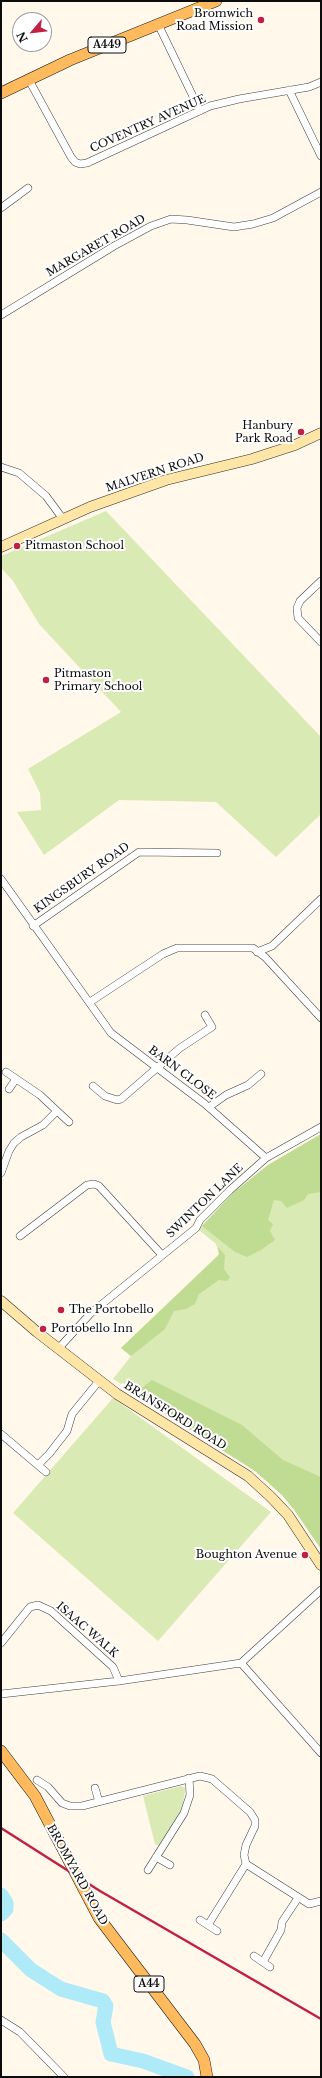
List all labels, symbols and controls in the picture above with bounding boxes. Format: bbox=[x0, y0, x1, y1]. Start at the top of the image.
place label: Bromwich Road Mission bbox=[176, 7, 253, 33]
north arrow bbox=[12, 12, 52, 52]
marker: Bromwich Road Mission bbox=[256, 15, 266, 25]
text: N bbox=[14, 29, 31, 45]
road number: A449 bbox=[88, 37, 126, 53]
street label: COVENTRY AVENUE bbox=[88, 92, 208, 156]
street label: MARGARET ROAD bbox=[44, 212, 148, 280]
place label: Hanbury Park Road bbox=[235, 419, 293, 445]
marker: Hanbury Park Road bbox=[296, 427, 306, 437]
street label: MALVERN ROAD bbox=[104, 451, 206, 495]
place label: Pitmaston School bbox=[25, 539, 124, 553]
marker: Pitmaston School bbox=[12, 541, 22, 551]
place label: Pitmaston Primary School bbox=[54, 667, 142, 693]
marker: Pitmaston Primary School bbox=[41, 675, 51, 685]
street label: KINGSBURY ROAD bbox=[32, 840, 132, 916]
street label: BARN CLOSE bbox=[146, 1043, 218, 1103]
street label: SWINTON LANE bbox=[164, 1161, 246, 1241]
place label: The Portobello bbox=[69, 1303, 154, 1317]
marker: The Portobello bbox=[56, 1305, 66, 1315]
place label: Portobello Inn bbox=[51, 1322, 133, 1336]
marker: Portobello Inn bbox=[38, 1324, 48, 1334]
street label: BRANSFORD ROAD bbox=[121, 1379, 229, 1453]
place label: Boughton Avenue bbox=[196, 1548, 297, 1562]
marker: Boughton Avenue bbox=[300, 1550, 310, 1560]
street label: ISAAC WALK bbox=[53, 1600, 121, 1660]
street label: BROMYARD ROAD bbox=[44, 1822, 110, 1928]
road number: A44 bbox=[134, 1976, 164, 1992]

